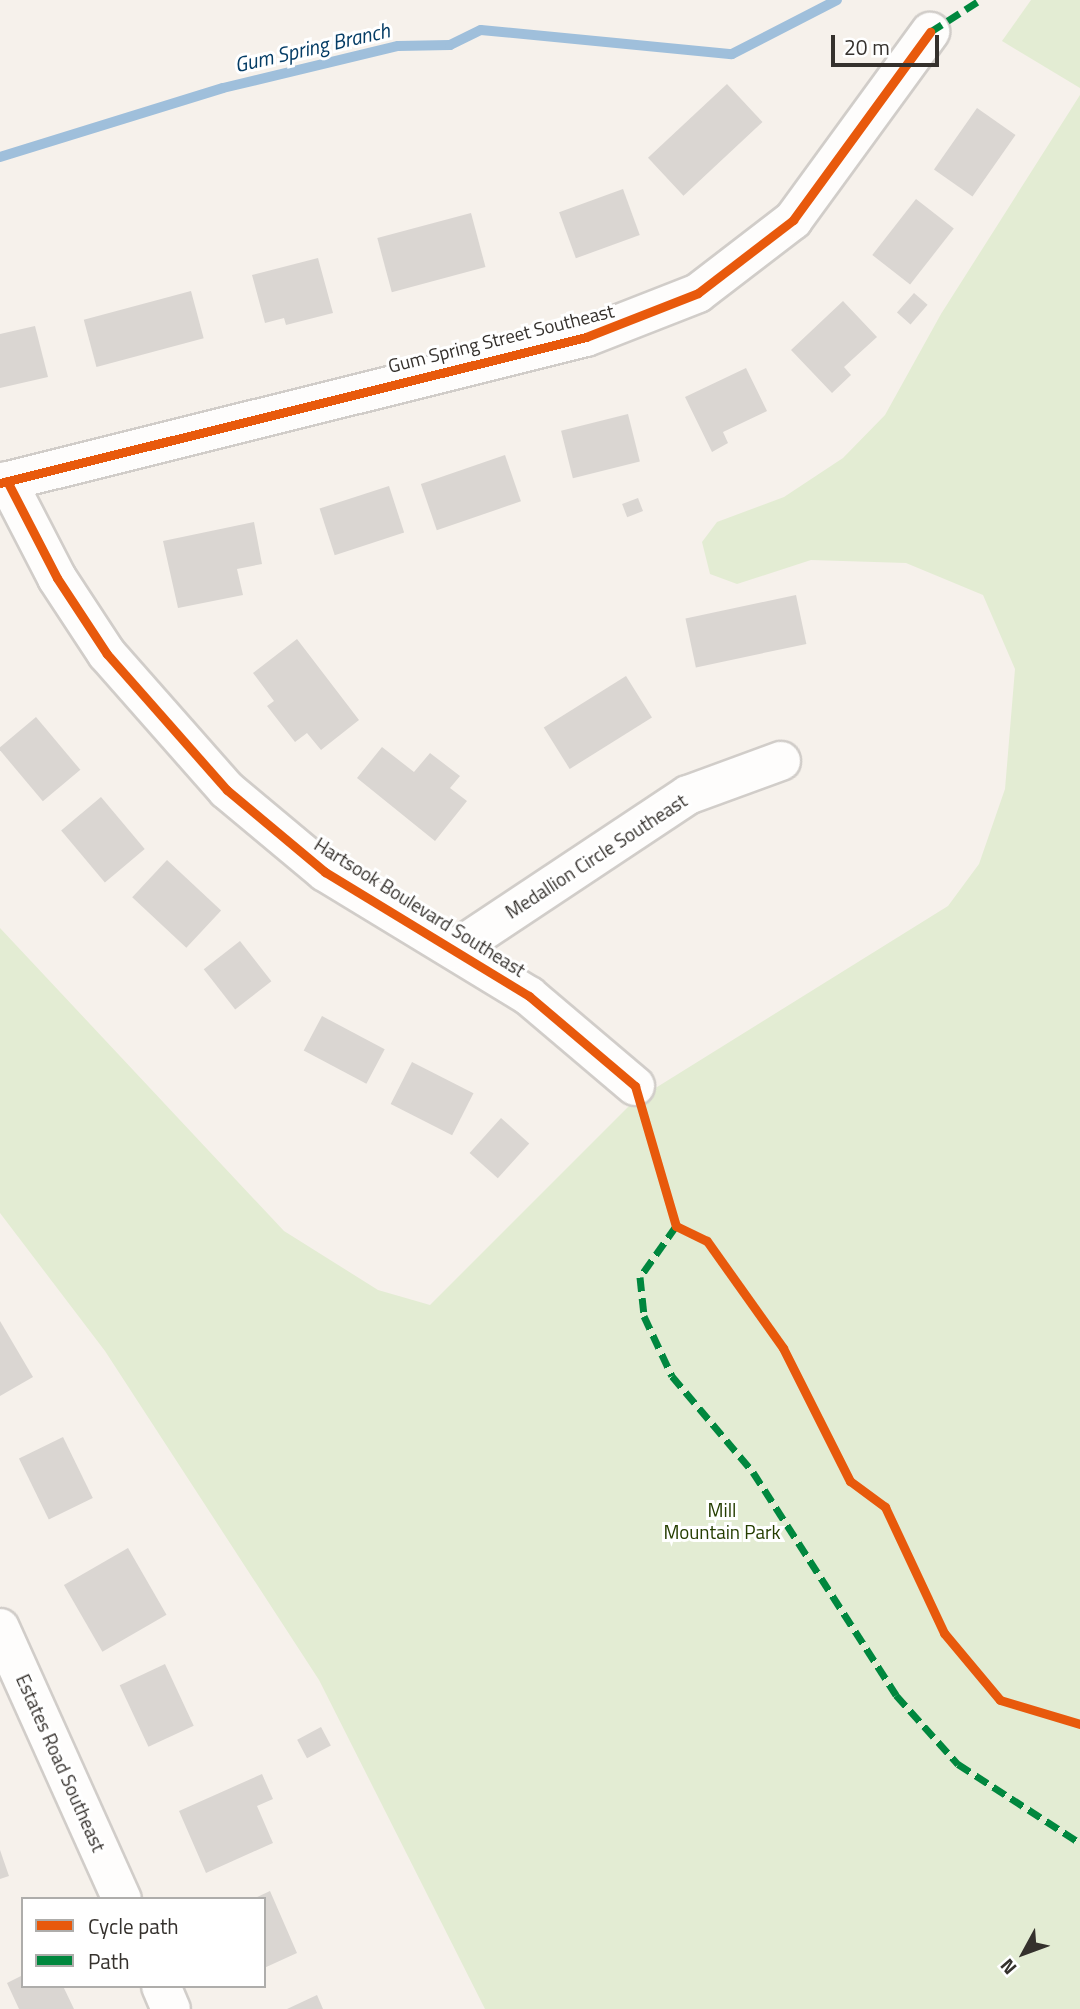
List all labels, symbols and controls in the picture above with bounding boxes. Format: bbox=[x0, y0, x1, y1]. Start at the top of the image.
water label: Gum Spring Branch bbox=[232, 17, 392, 77]
scale bar bbox=[835, 21, 944, 65]
text: 20 m bbox=[844, 31, 890, 63]
street label: Gum Spring Street Southeast bbox=[386, 299, 616, 377]
street label: Medallion Circle Southeast bbox=[501, 789, 691, 923]
street label: Hartsook Boulevard Southeast bbox=[310, 833, 530, 981]
park label: Mill Mountain Park bbox=[663, 1499, 781, 1543]
street label: Estates Road Southeast bbox=[12, 1671, 110, 1855]
legend bbox=[21, 1897, 266, 1988]
text: Cycle path bbox=[88, 1910, 179, 1942]
north arrow bbox=[989, 1918, 1059, 1988]
text: Path bbox=[88, 1945, 130, 1977]
text: N bbox=[993, 1953, 1023, 1982]

